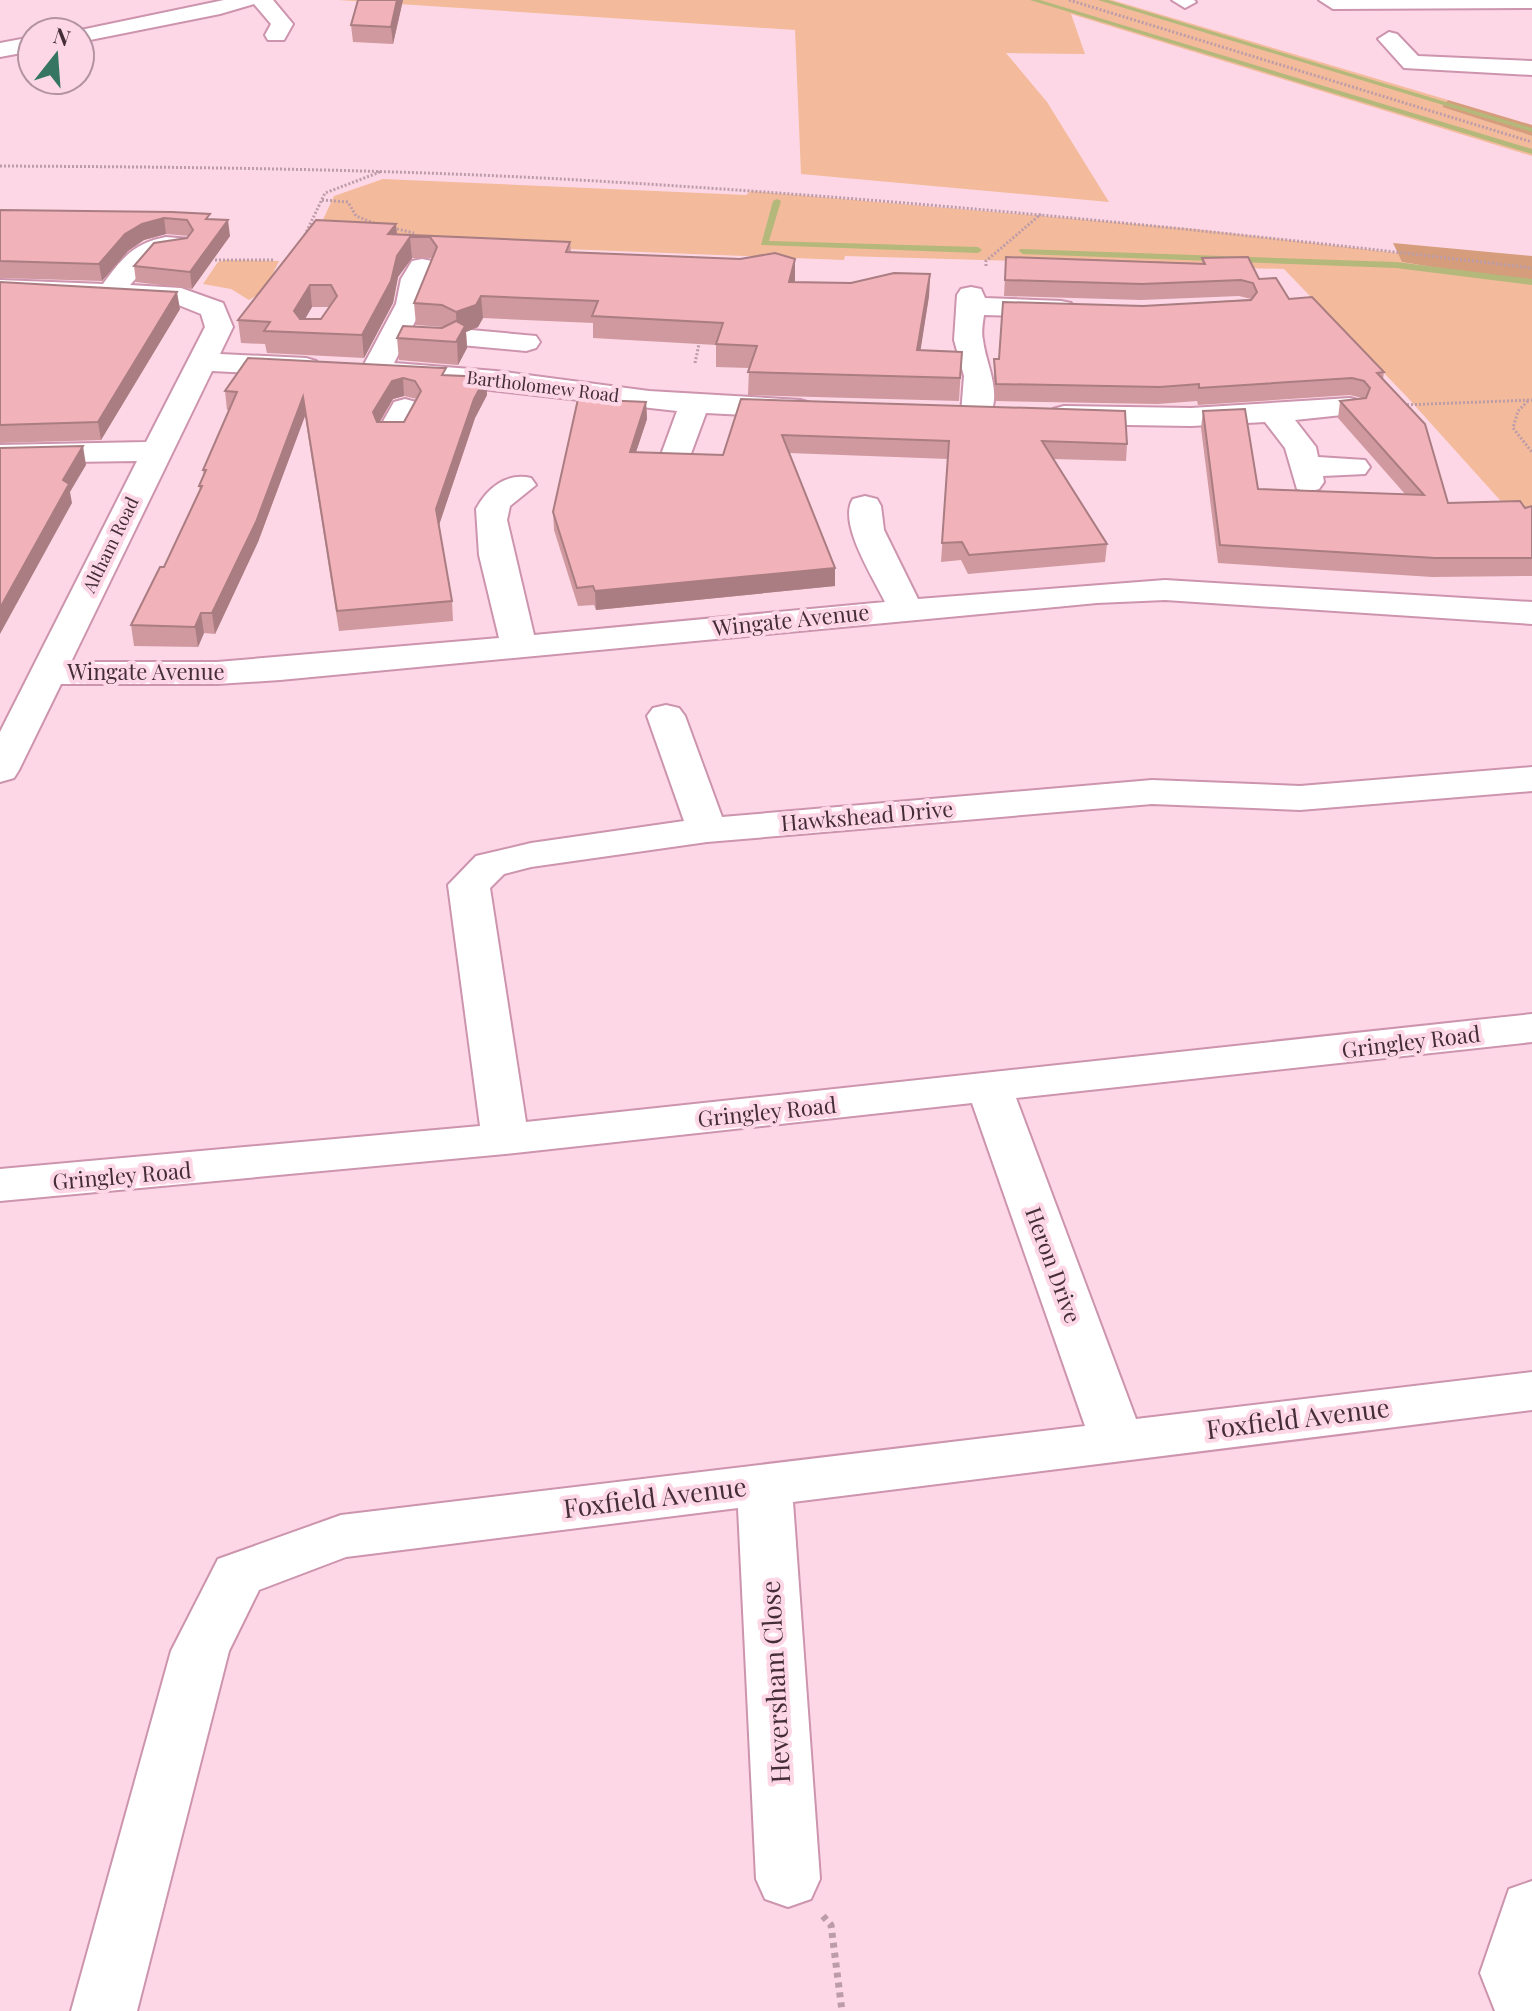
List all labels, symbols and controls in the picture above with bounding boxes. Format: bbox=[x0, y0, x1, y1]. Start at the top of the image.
north arrow bbox=[16, 16, 96, 96]
text: N bbox=[50, 19, 74, 53]
street label: Bartholomew Road bbox=[465, 365, 621, 407]
street label: Altham Road bbox=[76, 492, 144, 597]
street label: Wingate Avenue bbox=[710, 596, 871, 642]
street label: Wingate Avenue bbox=[66, 656, 225, 686]
street label: Hawkshead Drive bbox=[780, 793, 954, 837]
street label: Gringley Road bbox=[1340, 1018, 1482, 1064]
street label: Gringley Road bbox=[696, 1089, 838, 1133]
street label: Gringley Road bbox=[51, 1154, 193, 1196]
street label: Heron Drive bbox=[1019, 1203, 1089, 1327]
street label: Foxfield Avenue bbox=[1204, 1389, 1391, 1446]
street label: Foxfield Avenue bbox=[561, 1468, 748, 1525]
street label: Heversham Close bbox=[752, 1580, 797, 1784]

